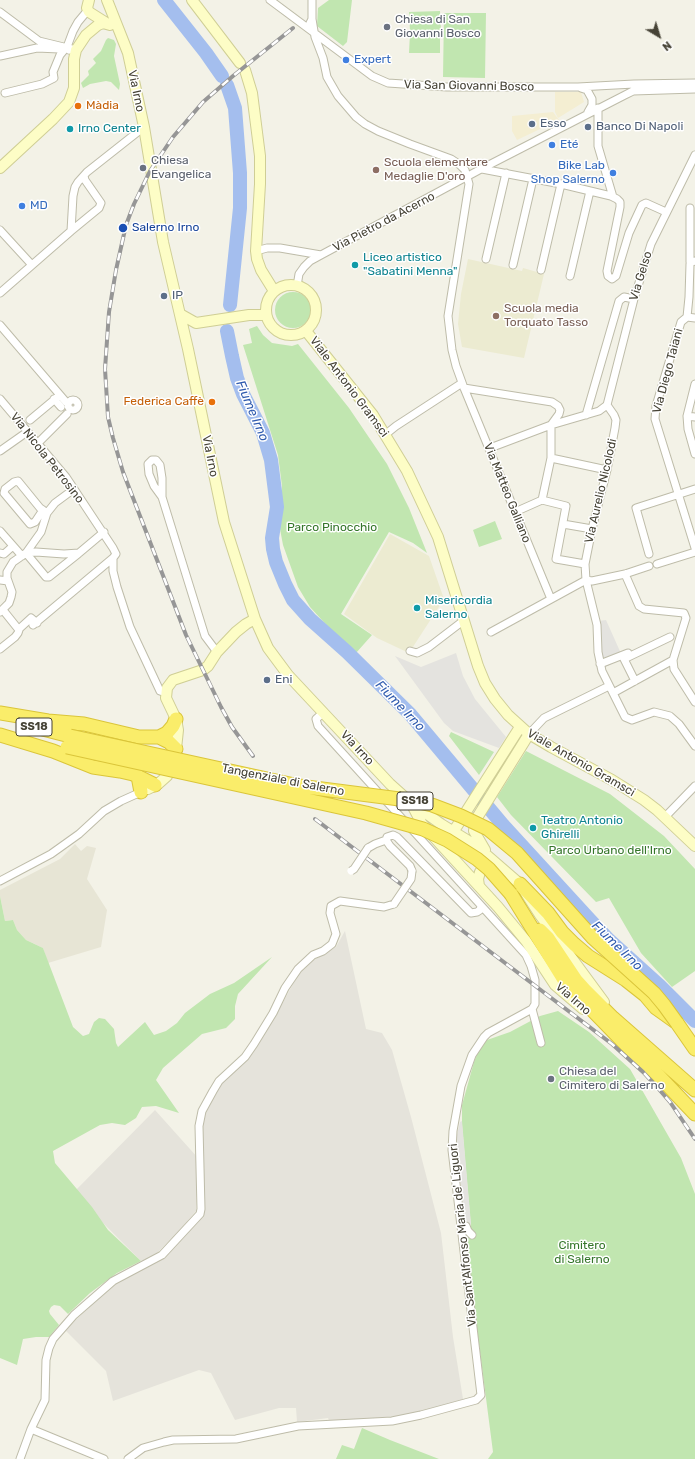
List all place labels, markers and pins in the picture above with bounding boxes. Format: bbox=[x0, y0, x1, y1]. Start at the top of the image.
place label: Chiesa di San Giovanni Bosco bbox=[395, 13, 481, 41]
marker: Chiesa di San Giovanni Bosco bbox=[382, 22, 392, 32]
place label: Expert bbox=[354, 53, 391, 67]
marker: Expert bbox=[341, 55, 351, 65]
place label: Màdia bbox=[86, 99, 119, 113]
marker: Màdia bbox=[73, 101, 83, 111]
place label: Esso bbox=[540, 117, 566, 131]
marker: Esso bbox=[527, 119, 537, 129]
place label: Banco Di Napoli bbox=[596, 120, 683, 134]
place label: Irno Center bbox=[78, 122, 141, 136]
marker: Banco Di Napoli bbox=[583, 122, 593, 132]
marker: Irno Center bbox=[65, 124, 75, 134]
place label: Eté bbox=[560, 138, 579, 152]
marker: Eté bbox=[547, 140, 557, 150]
place label: Chiesa Evangelica bbox=[151, 154, 211, 182]
place label: Scuola elementare Medaglie D'oro bbox=[384, 156, 488, 184]
place label: Bike Lab Shop Salerno bbox=[531, 159, 605, 187]
marker: Chiesa Evangelica bbox=[138, 163, 148, 173]
marker: Scuola elementare Medaglie D'oro bbox=[371, 165, 381, 175]
marker: Bike Lab Shop Salerno bbox=[608, 168, 618, 178]
place label: MD bbox=[30, 199, 48, 213]
marker: MD bbox=[17, 201, 27, 211]
place label: Salerno Irno bbox=[132, 221, 199, 235]
marker: Salerno Irno bbox=[117, 222, 129, 234]
place label: Liceo artistico "Sabatini Menna" bbox=[363, 251, 458, 279]
marker: Liceo artistico "Sabatini Menna" bbox=[350, 260, 360, 270]
place label: IP bbox=[172, 289, 183, 303]
marker: IP bbox=[159, 291, 169, 301]
place label: Scuola media Torquato Tasso bbox=[504, 302, 588, 330]
marker: Scuola media Torquato Tasso bbox=[491, 311, 501, 321]
place label: Federica Caffè bbox=[123, 395, 204, 409]
marker: Federica Caffè bbox=[207, 397, 217, 407]
place label: Misericordia Salerno bbox=[425, 594, 492, 622]
marker: Misericordia Salerno bbox=[412, 603, 422, 613]
place label: Eni bbox=[275, 673, 292, 687]
marker: Eni bbox=[262, 675, 272, 685]
place label: Teatro Antonio Ghirelli bbox=[541, 814, 623, 842]
marker: Teatro Antonio Ghirelli bbox=[528, 823, 538, 833]
place label: Chiesa del Cimitero di Salerno bbox=[559, 1065, 665, 1093]
marker: Chiesa del Cimitero di Salerno bbox=[546, 1074, 556, 1084]

